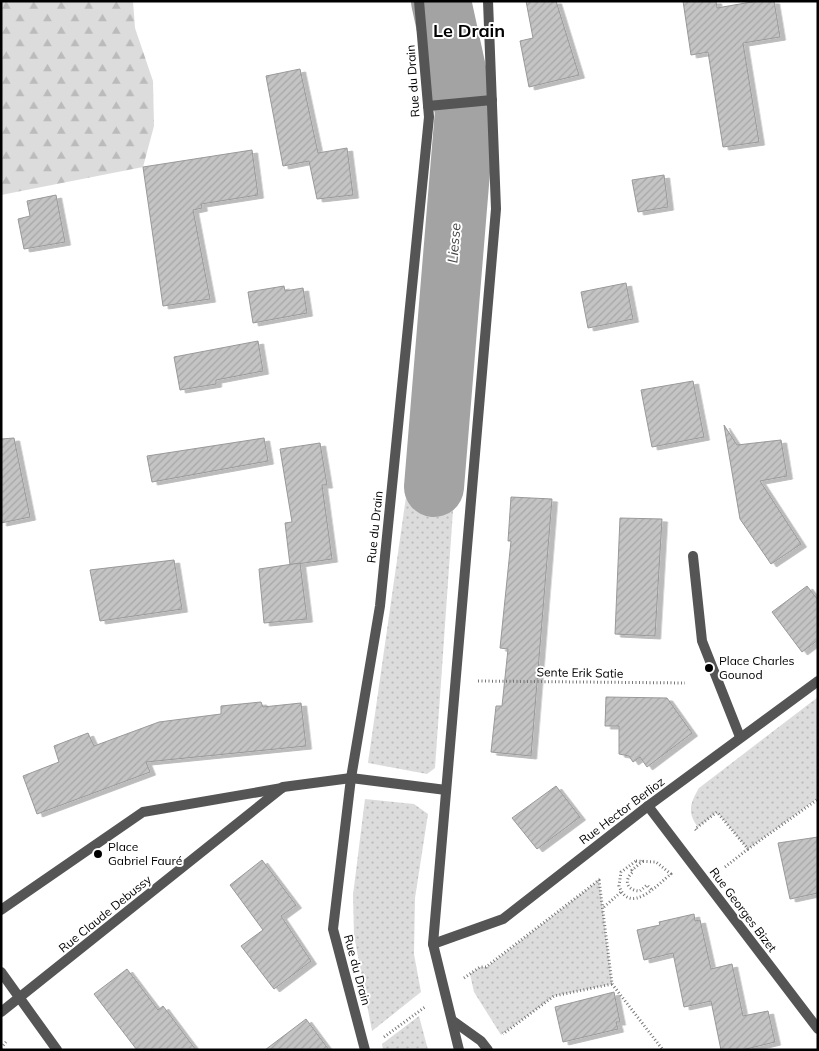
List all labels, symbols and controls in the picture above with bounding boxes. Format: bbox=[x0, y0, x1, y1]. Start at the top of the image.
district label: Le Drain bbox=[433, 19, 505, 42]
street label: Rue du Drain bbox=[402, 44, 423, 118]
water label: Liesse bbox=[443, 222, 465, 264]
street label: Rue du Drain bbox=[363, 490, 386, 564]
place label: Place Charles Gounod bbox=[719, 653, 795, 682]
marker: Place Charles Gounod bbox=[703, 662, 715, 674]
street label: Sente Erik Satie bbox=[537, 664, 623, 681]
street label: Rue Hector Berlioz bbox=[576, 774, 667, 848]
place label: Place Gabriel Fauré bbox=[108, 839, 182, 868]
marker: Place Gabriel Fauré bbox=[92, 848, 104, 860]
street label: Rue Georges Bizet bbox=[707, 864, 780, 955]
street label: Rue Claude Debussy bbox=[55, 871, 154, 956]
street label: Rue du Drain bbox=[341, 933, 374, 1007]

